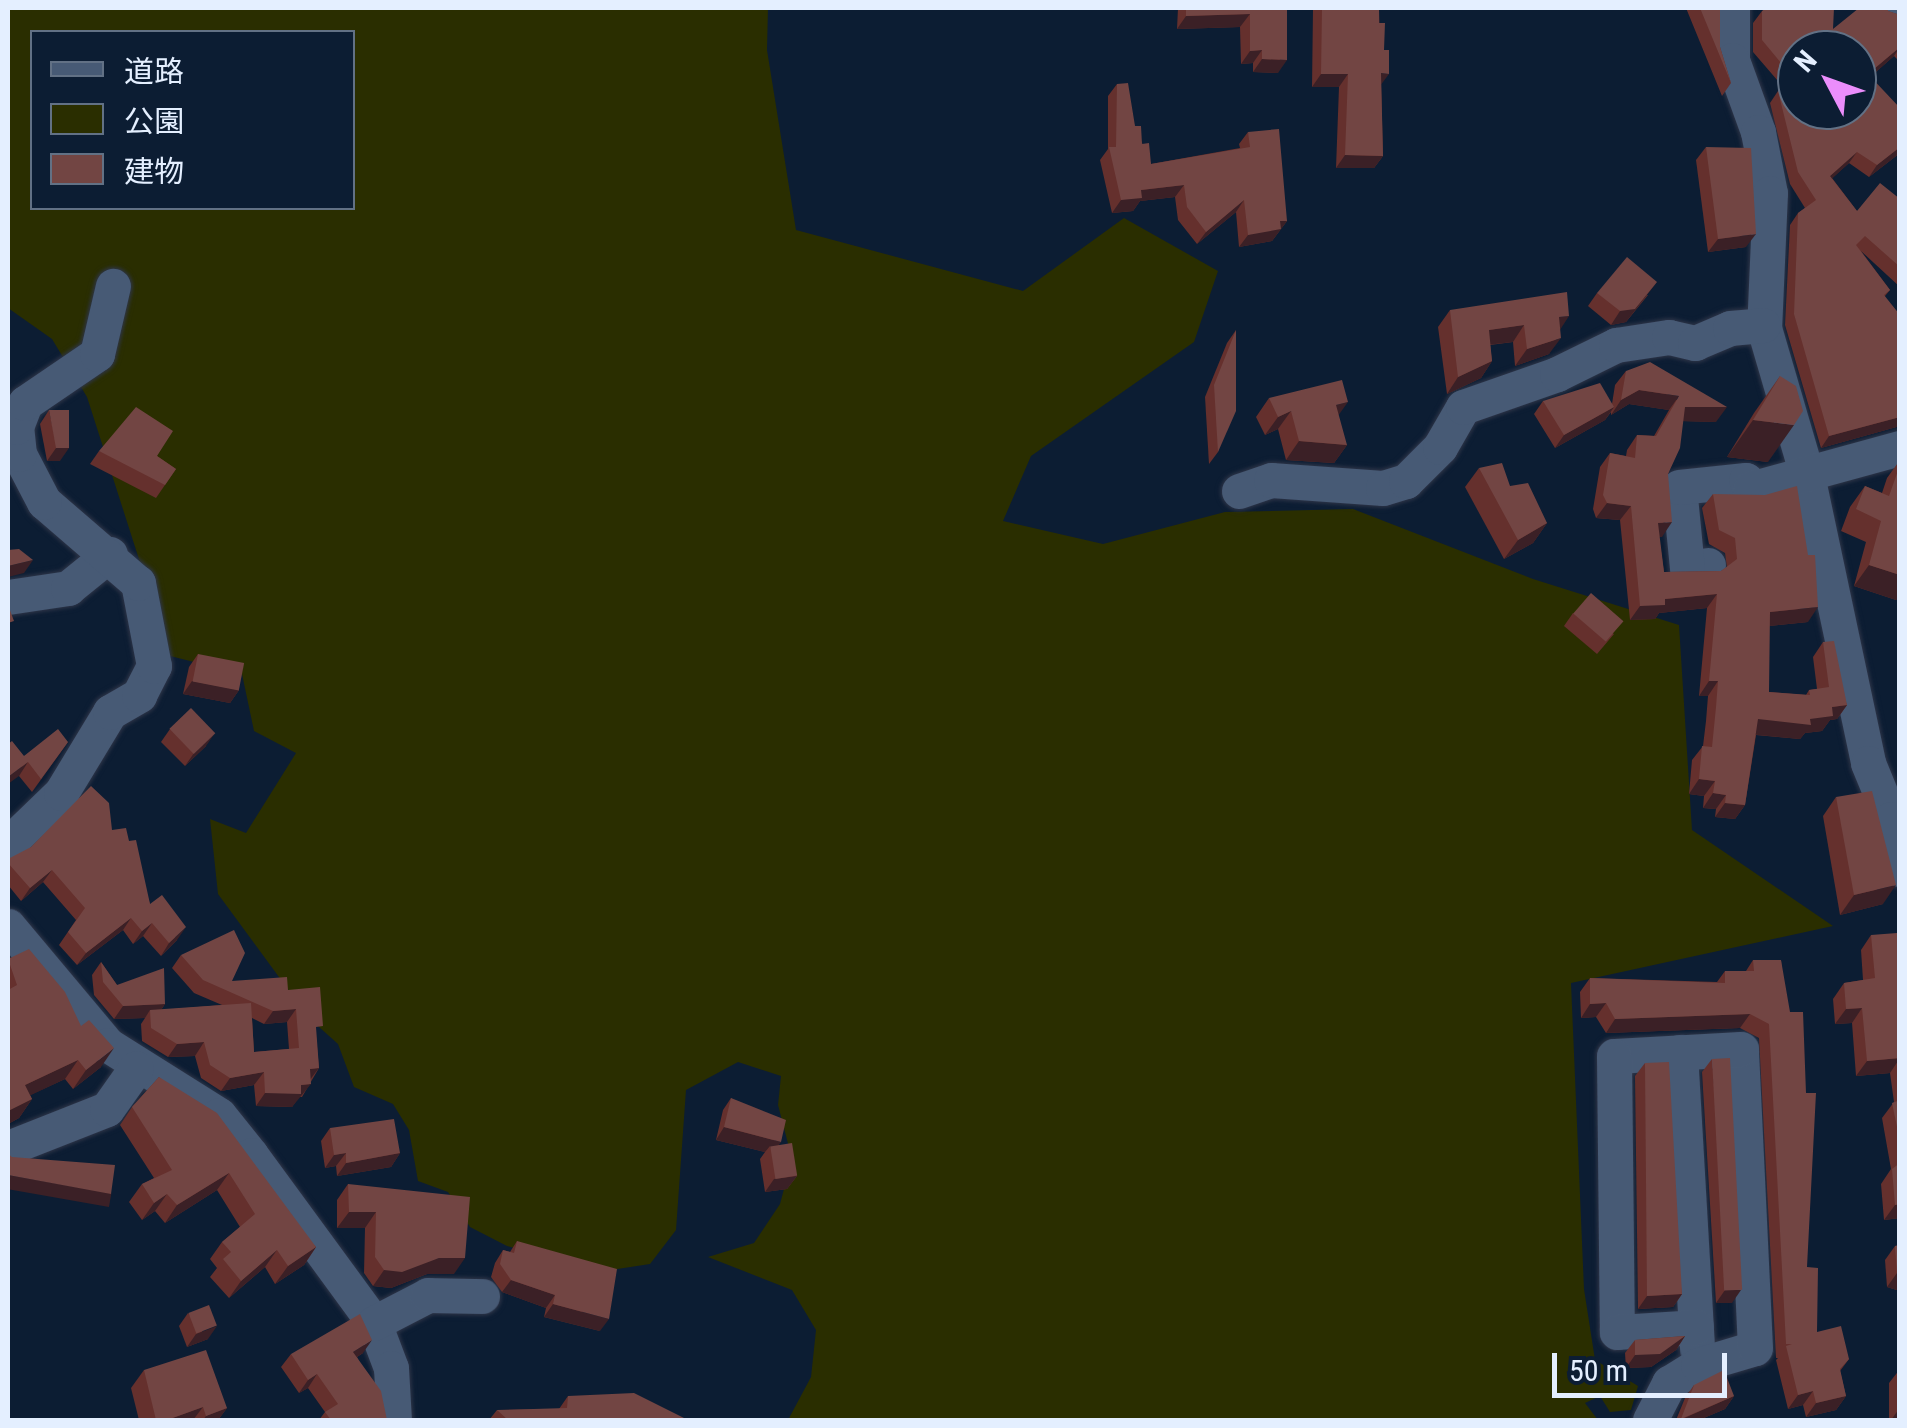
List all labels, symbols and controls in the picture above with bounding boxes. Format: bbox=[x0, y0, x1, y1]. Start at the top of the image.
legend bbox=[30, 30, 355, 210]
north arrow bbox=[1777, 30, 1877, 130]
text: N bbox=[1787, 44, 1824, 79]
text: 道路 bbox=[124, 54, 184, 89]
text: 公園 bbox=[124, 104, 184, 139]
text: 建物 bbox=[124, 154, 184, 189]
scale bar bbox=[1557, 1333, 1732, 1395]
text: 50 m bbox=[1569, 1353, 1628, 1388]

